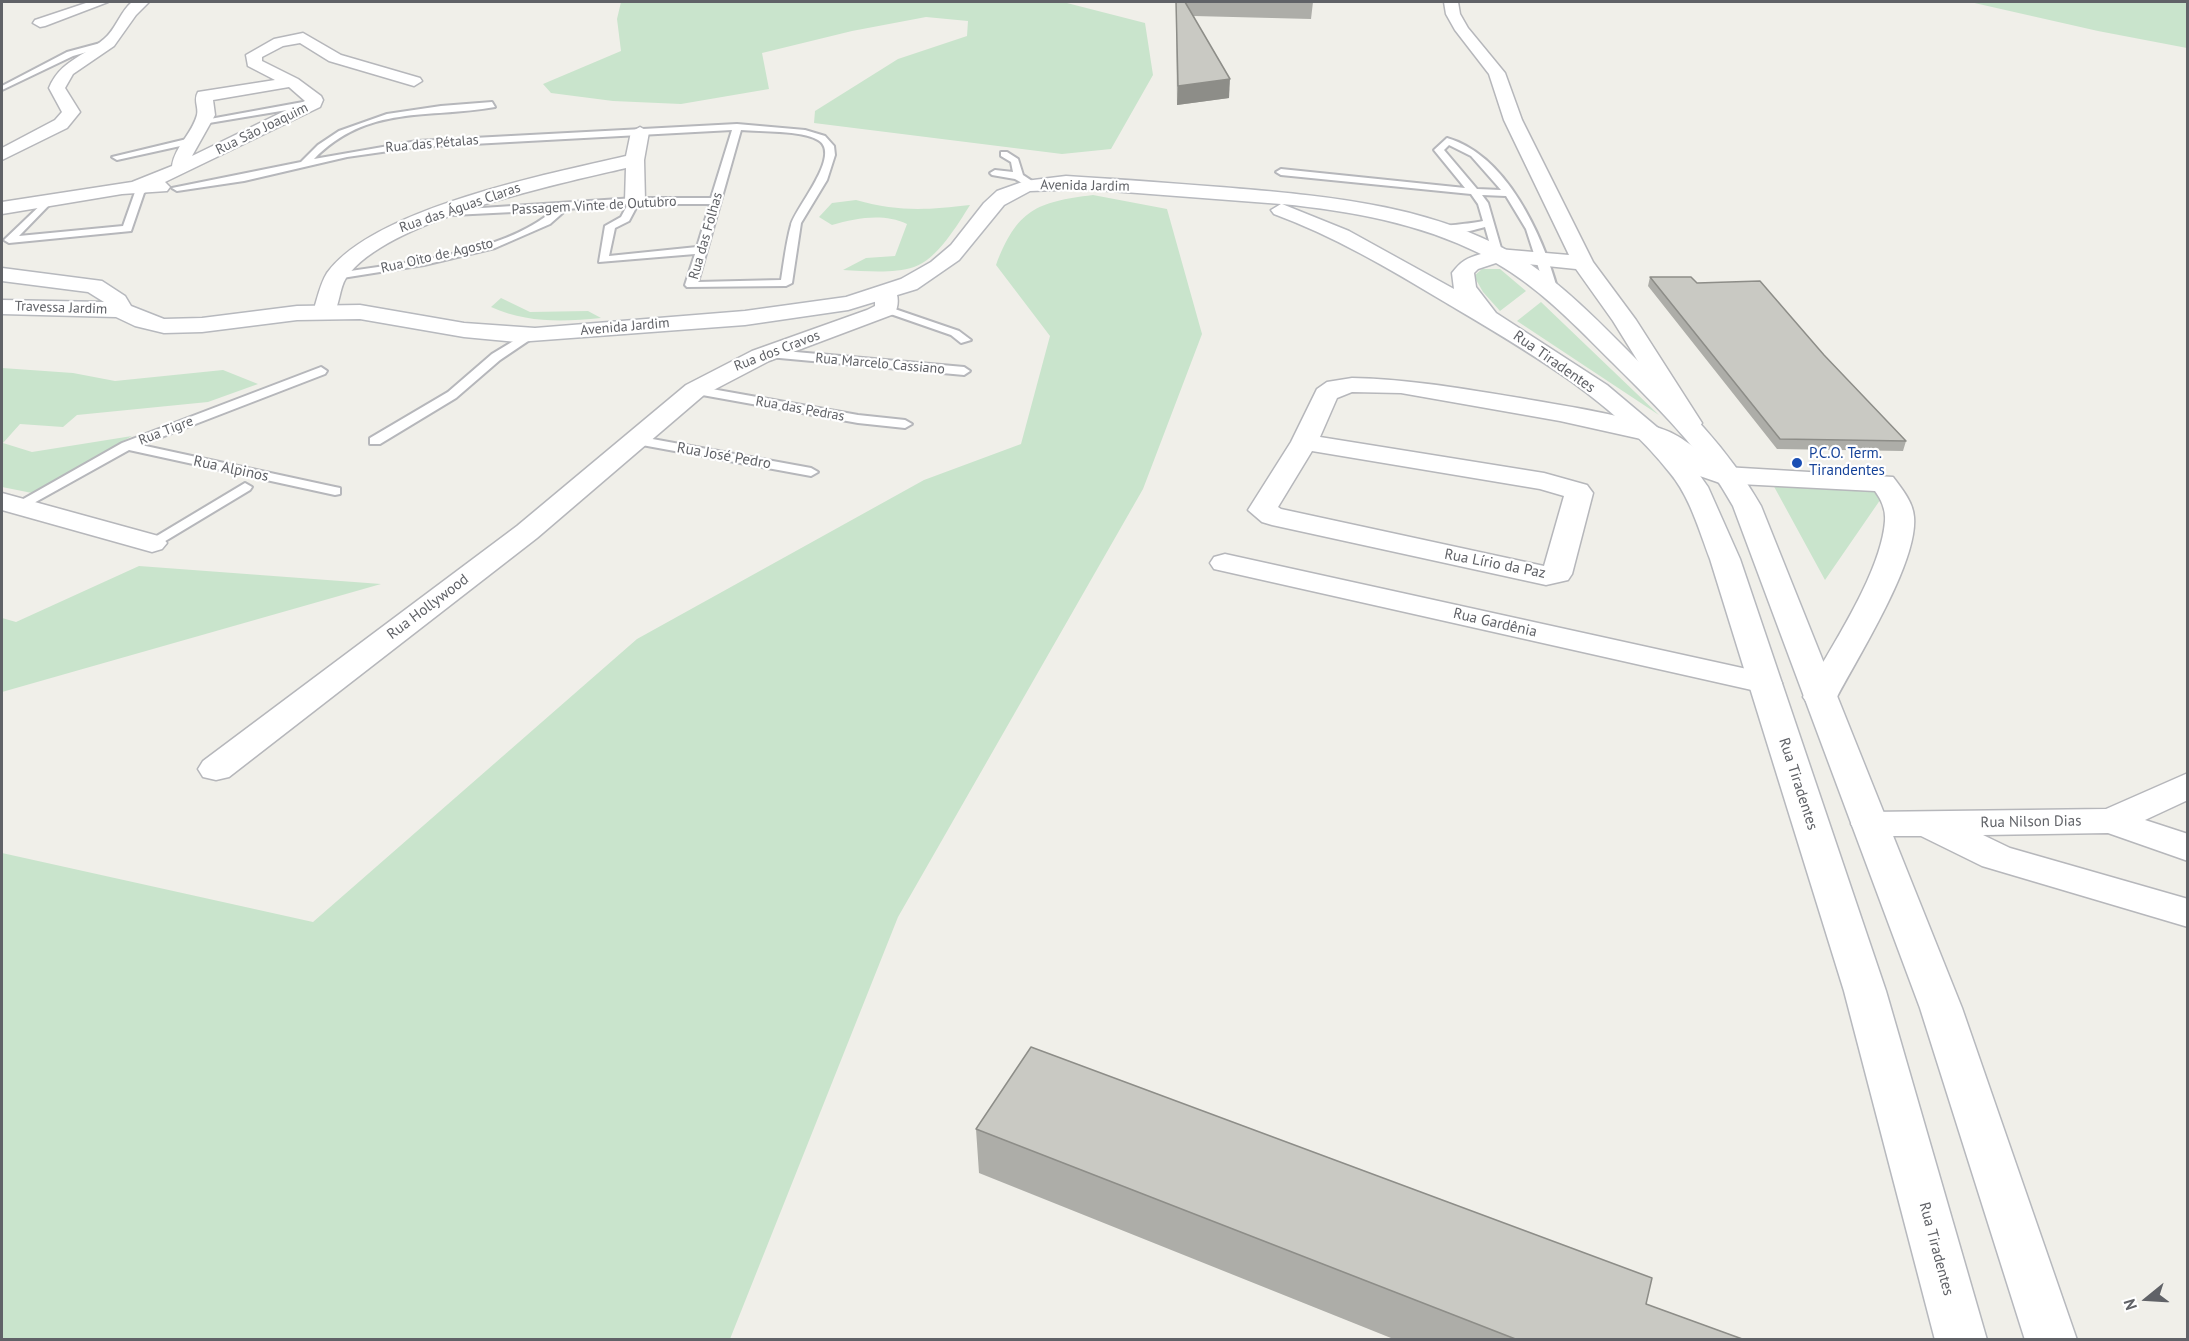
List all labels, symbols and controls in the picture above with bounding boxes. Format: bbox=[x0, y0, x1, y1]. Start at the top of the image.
street label: Rua São Joaquim bbox=[213, 99, 311, 159]
street label: Rua das Pétalas bbox=[385, 132, 479, 156]
street label: Avenida Jardim bbox=[1040, 177, 1130, 195]
street label: Rua das Águas Claras bbox=[397, 179, 523, 237]
street label: Rua das Folhas bbox=[686, 190, 726, 282]
street label: Passagem Vinte de Outubro bbox=[511, 193, 677, 219]
street label: Rua Oito de Agosto bbox=[379, 235, 495, 277]
street label: Travessa Jardim bbox=[14, 298, 108, 318]
street label: Avenida Jardim bbox=[580, 315, 670, 339]
street label: Rua dos Cravos bbox=[732, 327, 822, 375]
street label: Rua Tiradentes bbox=[1510, 327, 1598, 397]
street label: Rua Marcelo Cassiano bbox=[815, 350, 945, 378]
street label: Rua das Pedras bbox=[754, 393, 846, 425]
street label: Rua Tigre bbox=[136, 413, 196, 449]
street label: Rua José Pedro bbox=[675, 439, 773, 473]
place label: P.C.O. Term. Tirandentes bbox=[1809, 445, 1885, 480]
street label: Rua Alpinos bbox=[192, 452, 270, 486]
marker: P.C.O. Term. Tirandentes bbox=[1790, 456, 1804, 470]
street label: Rua Lírio da Paz bbox=[1443, 545, 1547, 583]
street label: Rua Hollywood bbox=[384, 571, 472, 643]
street label: Rua Gardênia bbox=[1451, 605, 1539, 641]
street label: Rua Tiradentes bbox=[1775, 736, 1821, 832]
street label: Rua Nilson Dias bbox=[1980, 812, 2082, 832]
street label: Rua Tiradentes bbox=[1915, 1200, 1957, 1298]
north arrow bbox=[2117, 1269, 2177, 1329]
text: N bbox=[2119, 1296, 2141, 1313]

